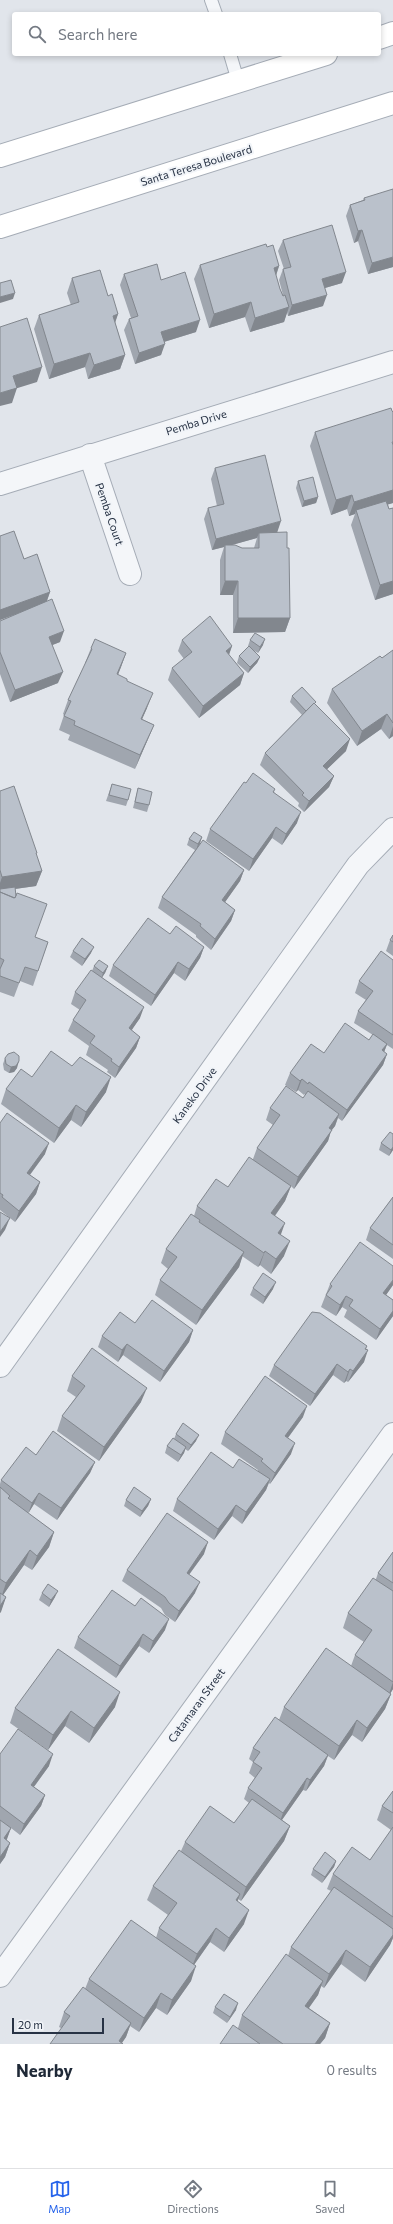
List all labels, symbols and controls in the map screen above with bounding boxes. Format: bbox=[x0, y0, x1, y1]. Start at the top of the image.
search box bbox=[12, 12, 381, 56]
icon: search bbox=[26, 23, 48, 45]
text: Search here bbox=[58, 25, 137, 43]
street label: Santa Teresa Boulevard bbox=[139, 142, 253, 188]
street label: Pemba Drive bbox=[164, 407, 228, 437]
street label: Pemba Court bbox=[93, 481, 127, 548]
street label: Kaneko Drive bbox=[169, 1064, 219, 1126]
street label: Catamaran Street bbox=[165, 1665, 228, 1745]
scale bar bbox=[12, 2016, 104, 2035]
text: 20 m bbox=[18, 2018, 43, 2031]
text: Nearby bbox=[16, 2060, 73, 2081]
text: 0 results bbox=[326, 2062, 377, 2078]
tab: Map bbox=[48, 2178, 71, 2215]
tab: Directions bbox=[167, 2178, 219, 2215]
tab: Saved bbox=[315, 2178, 345, 2215]

